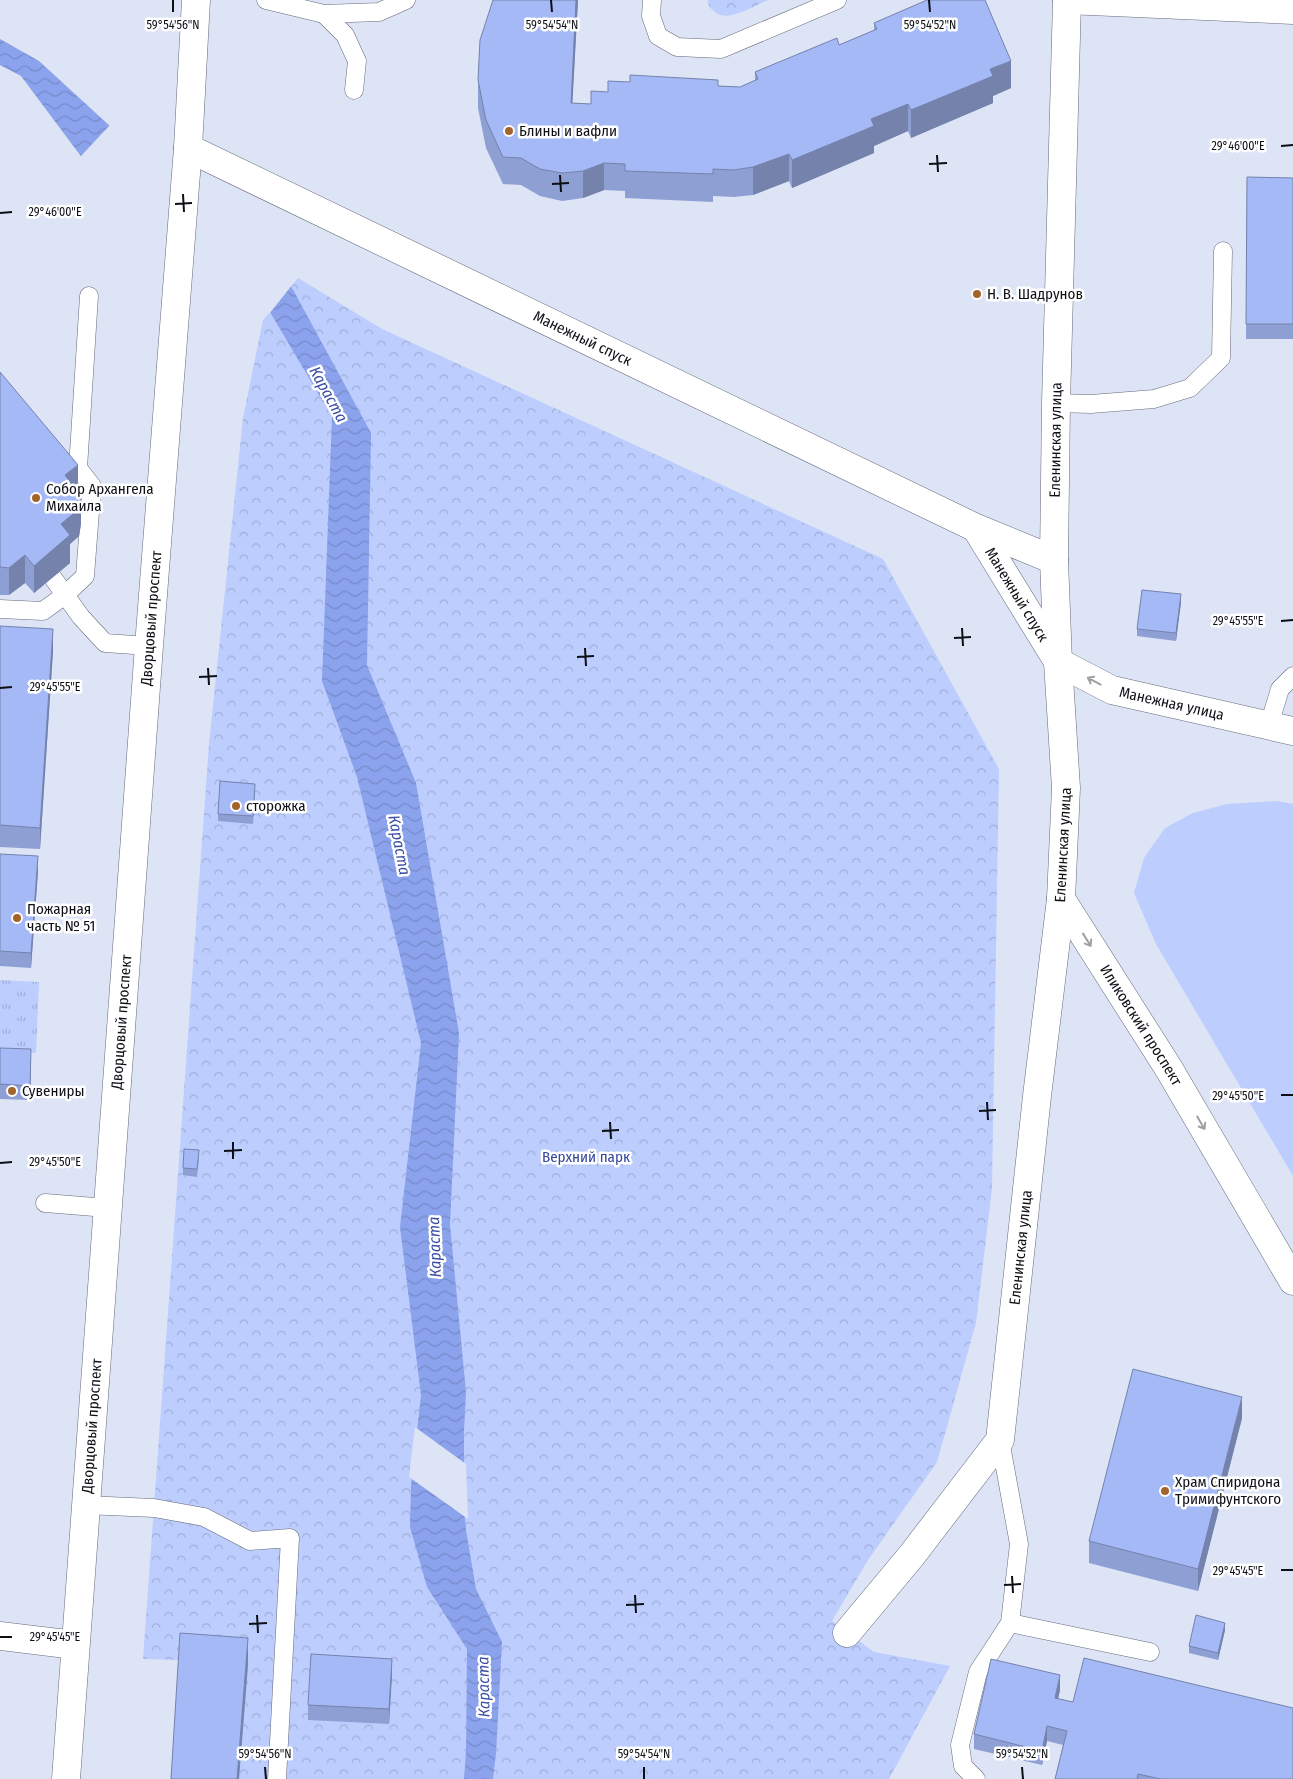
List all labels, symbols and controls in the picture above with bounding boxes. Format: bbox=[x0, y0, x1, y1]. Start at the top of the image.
text: 59°54'56"N bbox=[147, 18, 199, 32]
text: 59°54'54"N bbox=[526, 18, 578, 32]
text: 59°54'52"N bbox=[904, 18, 956, 32]
place label: Блины и вафли bbox=[519, 122, 617, 140]
marker: Блины и вафли bbox=[503, 125, 515, 137]
text: 29°46'00"E bbox=[1211, 139, 1265, 153]
text: 29°46'00"E bbox=[28, 205, 82, 219]
place label: Н. В. Шадрунов bbox=[987, 285, 1083, 303]
marker: Н. В. Шадрунов bbox=[971, 288, 983, 300]
street label: Манежный спуск bbox=[530, 307, 635, 370]
water label: Караста bbox=[306, 363, 352, 425]
street label: Еленинская улица bbox=[1046, 382, 1066, 498]
place label: Собор Архангела Михаила bbox=[46, 480, 154, 515]
marker: Собор Архангела Михаила bbox=[30, 492, 42, 504]
street label: Манежный спуск bbox=[981, 544, 1052, 645]
street label: Дворцовый проспект bbox=[137, 549, 166, 687]
text: 29°45'55"E bbox=[1213, 614, 1264, 628]
one-way arrow bbox=[1086, 676, 1101, 686]
text: 29°45'55"E bbox=[30, 680, 81, 694]
street label: Манежная улица bbox=[1118, 683, 1226, 724]
street label: Еленинская улица bbox=[1051, 787, 1075, 903]
place label: сторожка bbox=[246, 797, 306, 815]
marker: сторожка bbox=[230, 800, 242, 812]
water label: Караста bbox=[384, 813, 415, 877]
place label: Пожарная часть № 51 bbox=[27, 900, 95, 935]
marker: Пожарная часть № 51 bbox=[11, 912, 23, 924]
one-way arrow bbox=[1083, 933, 1093, 947]
street label: Дворцовый проспект bbox=[107, 953, 135, 1091]
street label: Иликовский проспект bbox=[1096, 962, 1186, 1089]
place label: Сувениры bbox=[22, 1082, 84, 1100]
marker: Сувениры bbox=[6, 1085, 18, 1097]
text: 29°45'50"E bbox=[1212, 1089, 1264, 1103]
one-way arrow bbox=[1196, 1116, 1206, 1130]
park label: Верхний парк bbox=[542, 1148, 630, 1166]
text: 29°45'50"E bbox=[29, 1155, 81, 1169]
street label: Еленинская улица bbox=[1006, 1189, 1036, 1306]
water label: Караста bbox=[424, 1216, 445, 1278]
street label: Дворцовый проспект bbox=[78, 1357, 106, 1495]
place label: Храм Спиридона Тримифунтского bbox=[1175, 1473, 1281, 1508]
marker: Храм Спиридона Тримифунтского bbox=[1159, 1485, 1171, 1497]
text: 29°45'45"E bbox=[1213, 1564, 1264, 1578]
text: 29°45'45"E bbox=[30, 1630, 81, 1644]
water label: Караста bbox=[473, 1656, 494, 1718]
text: 59°54'56"N bbox=[239, 1747, 291, 1761]
text: 59°54'54"N bbox=[618, 1747, 670, 1761]
text: 59°54'52"N bbox=[996, 1747, 1048, 1761]

